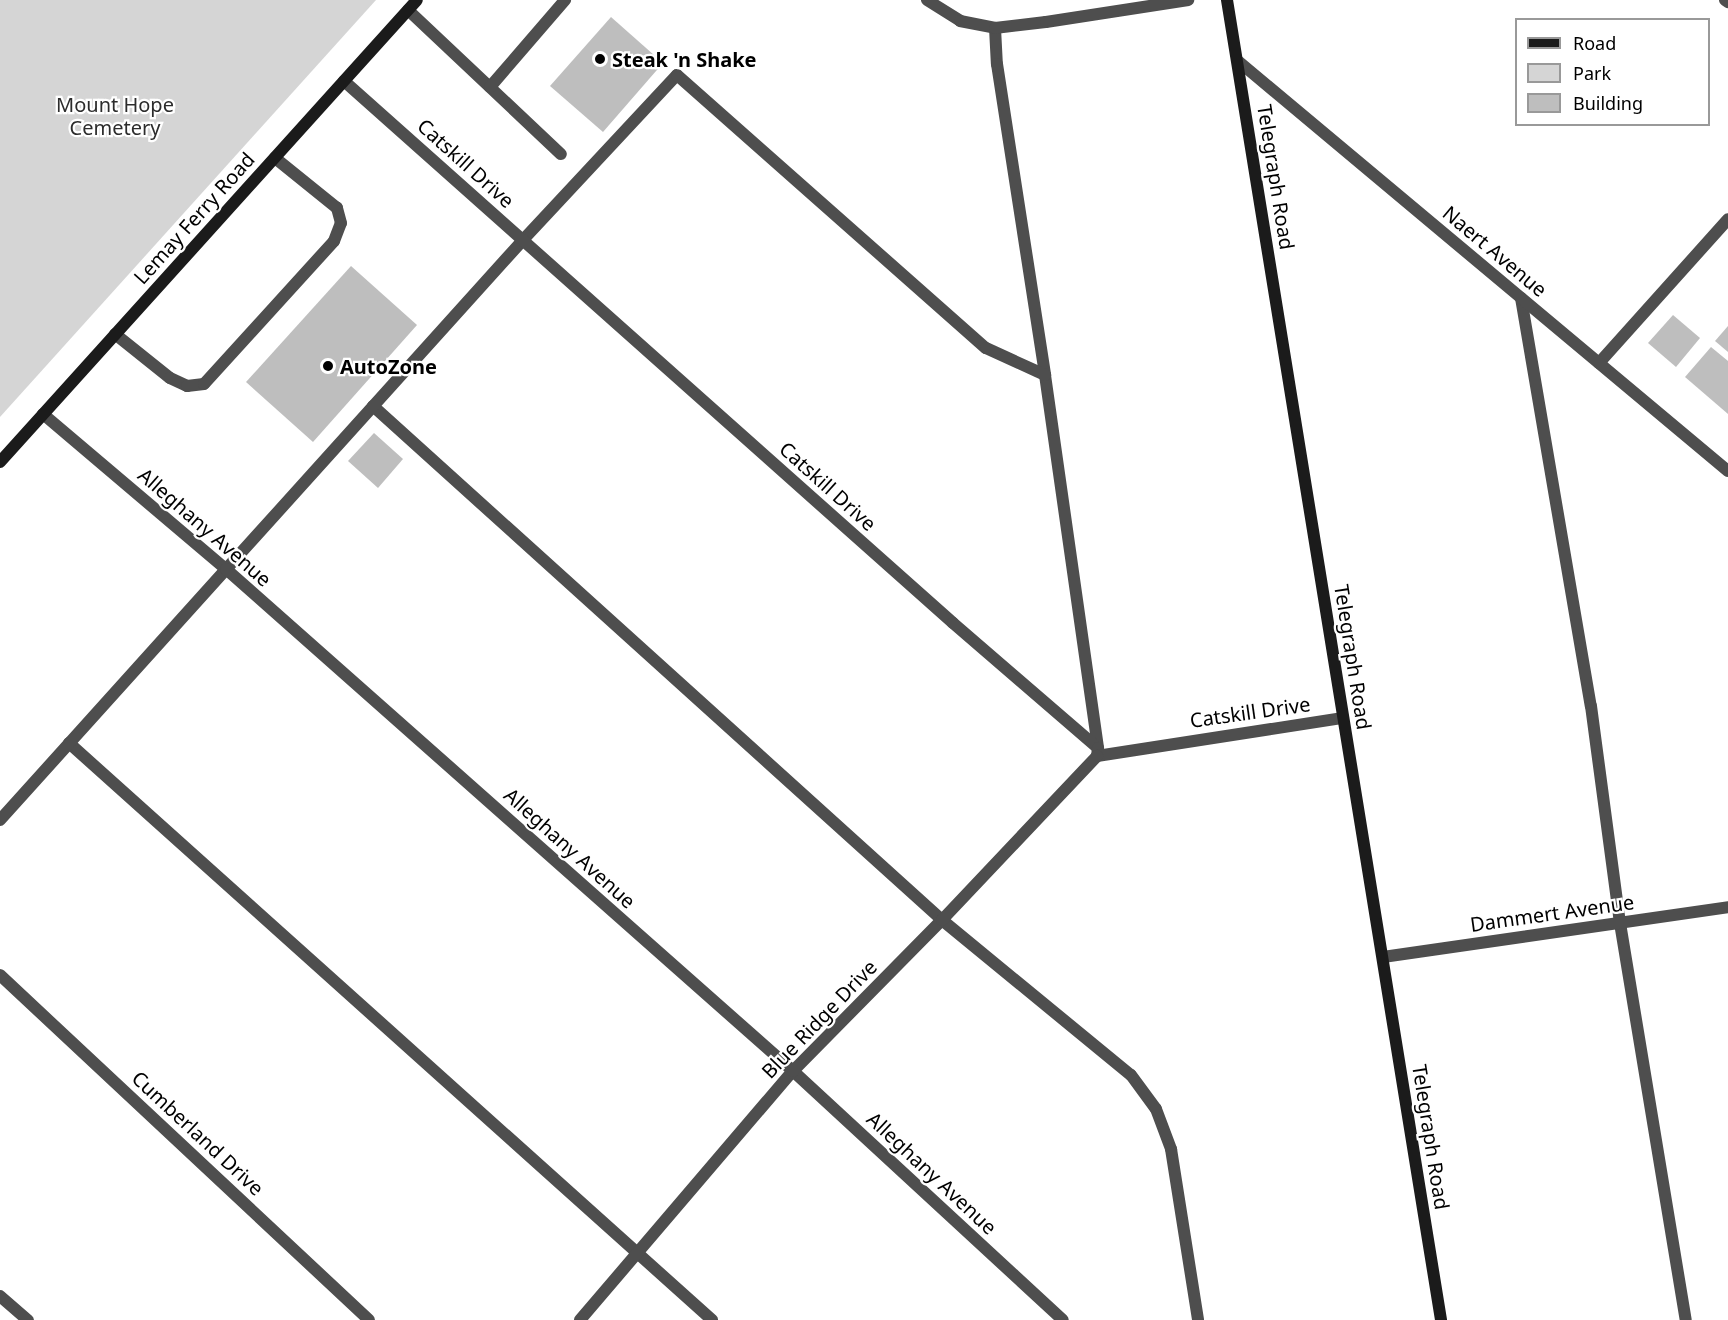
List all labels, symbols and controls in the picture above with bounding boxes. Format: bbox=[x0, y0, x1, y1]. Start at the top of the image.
legend bbox=[1515, 18, 1710, 126]
text: Road bbox=[1573, 31, 1616, 55]
place label: Steak 'n Shake bbox=[612, 47, 756, 71]
marker: Steak 'n Shake bbox=[593, 52, 607, 66]
text: Park bbox=[1573, 61, 1611, 85]
text: Building bbox=[1573, 91, 1643, 115]
park label: Mount Hope Cemetery bbox=[56, 93, 174, 140]
street label: Telegraph Road bbox=[1253, 103, 1299, 251]
street label: Catskill Drive bbox=[413, 113, 519, 213]
street label: Lemay Ferry Road bbox=[129, 147, 259, 289]
street label: Naert Avenue bbox=[1438, 200, 1552, 302]
place label: AutoZone bbox=[340, 354, 437, 378]
marker: AutoZone bbox=[321, 359, 335, 373]
street label: Catskill Drive bbox=[775, 436, 881, 536]
street label: Alleghany Avenue bbox=[134, 463, 276, 591]
street label: Telegraph Road bbox=[1330, 583, 1376, 731]
street label: Catskill Drive bbox=[1188, 692, 1312, 732]
street label: Alleghany Avenue bbox=[499, 783, 641, 913]
street label: Dammert Avenue bbox=[1468, 890, 1636, 936]
street label: Blue Ridge Drive bbox=[756, 955, 882, 1083]
street label: Telegraph Road bbox=[1408, 1063, 1454, 1211]
street label: Cumberland Drive bbox=[127, 1066, 269, 1200]
street label: Alleghany Avenue bbox=[862, 1107, 1002, 1239]

